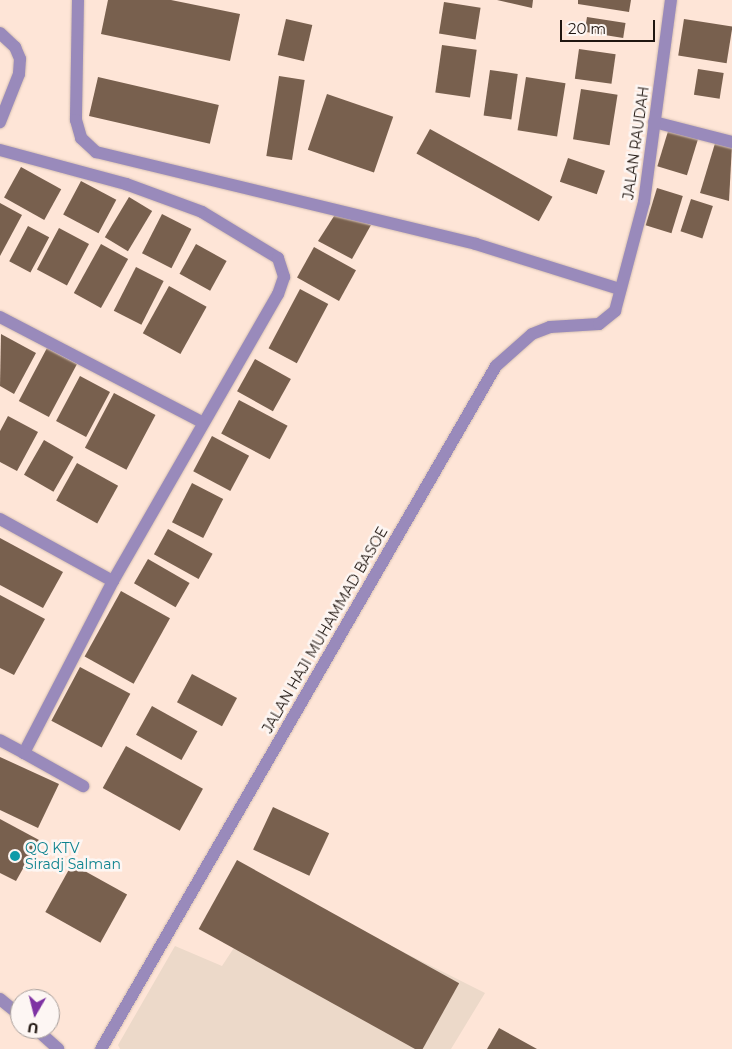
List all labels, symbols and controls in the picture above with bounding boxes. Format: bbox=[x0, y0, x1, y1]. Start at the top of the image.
scale bar bbox=[562, 10, 657, 42]
text: 20 m bbox=[568, 19, 606, 38]
street label: JALAN RAUDAH bbox=[620, 85, 652, 201]
street label: JALAN HAJI MUHAMMAD BASOE bbox=[259, 524, 391, 736]
place label: QQ KTV Siradj Salman bbox=[25, 840, 121, 872]
marker: QQ KTV Siradj Salman bbox=[9, 850, 21, 862]
north arrow bbox=[10, 989, 60, 1039]
text: U bbox=[26, 1018, 40, 1038]

